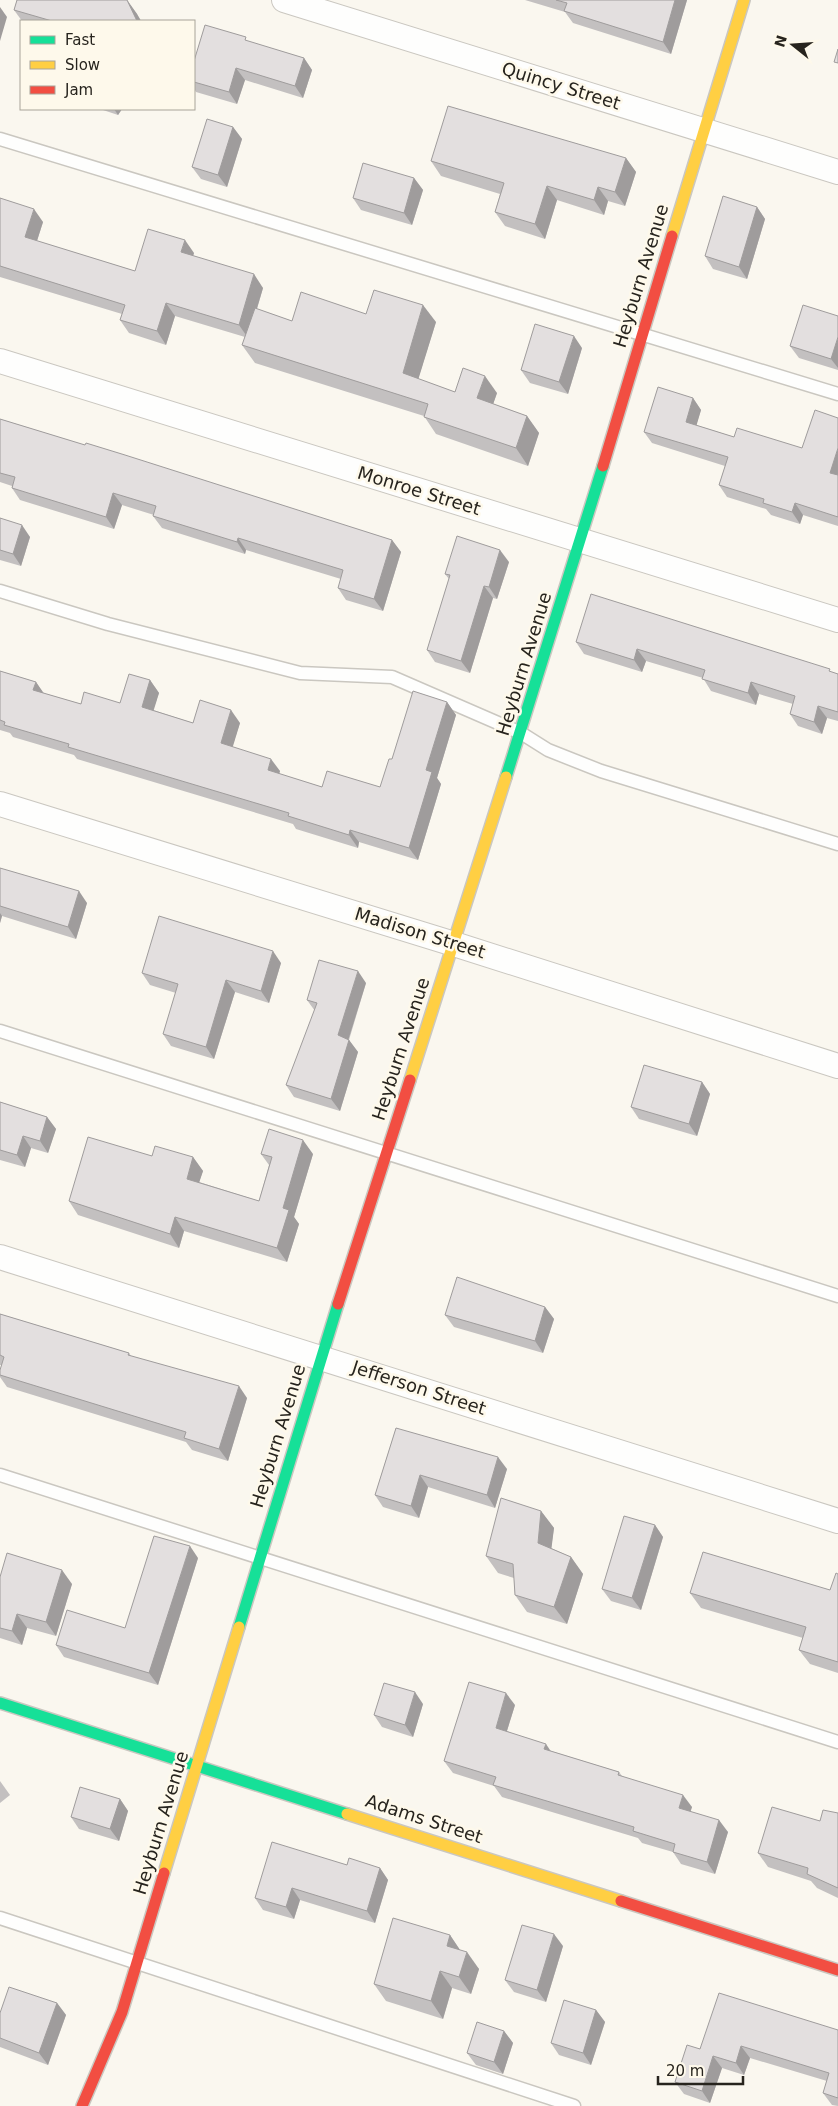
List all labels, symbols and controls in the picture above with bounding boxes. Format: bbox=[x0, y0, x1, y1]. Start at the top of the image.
legend bbox=[20, 20, 195, 110]
north arrow bbox=[768, 20, 818, 70]
text: Fast bbox=[65, 31, 95, 49]
text: N bbox=[771, 33, 790, 49]
text: Slow bbox=[65, 56, 100, 74]
street label: Quincy Street bbox=[499, 58, 623, 114]
text: Jam bbox=[64, 81, 93, 99]
street label: Heyburn Avenue bbox=[609, 201, 672, 350]
street label: Monroe Street bbox=[355, 462, 483, 519]
street label: Heyburn Avenue bbox=[492, 589, 555, 738]
street label: Madison Street bbox=[352, 903, 488, 962]
street label: Heyburn Avenue bbox=[367, 975, 434, 1123]
street label: Jefferson Street bbox=[349, 1356, 489, 1419]
street label: Heyburn Avenue bbox=[246, 1361, 309, 1510]
street label: Heyburn Avenue bbox=[129, 1748, 192, 1897]
street label: Adams Street bbox=[363, 1790, 485, 1847]
scale bar bbox=[658, 2054, 743, 2086]
text: 20 m bbox=[666, 2062, 704, 2080]

